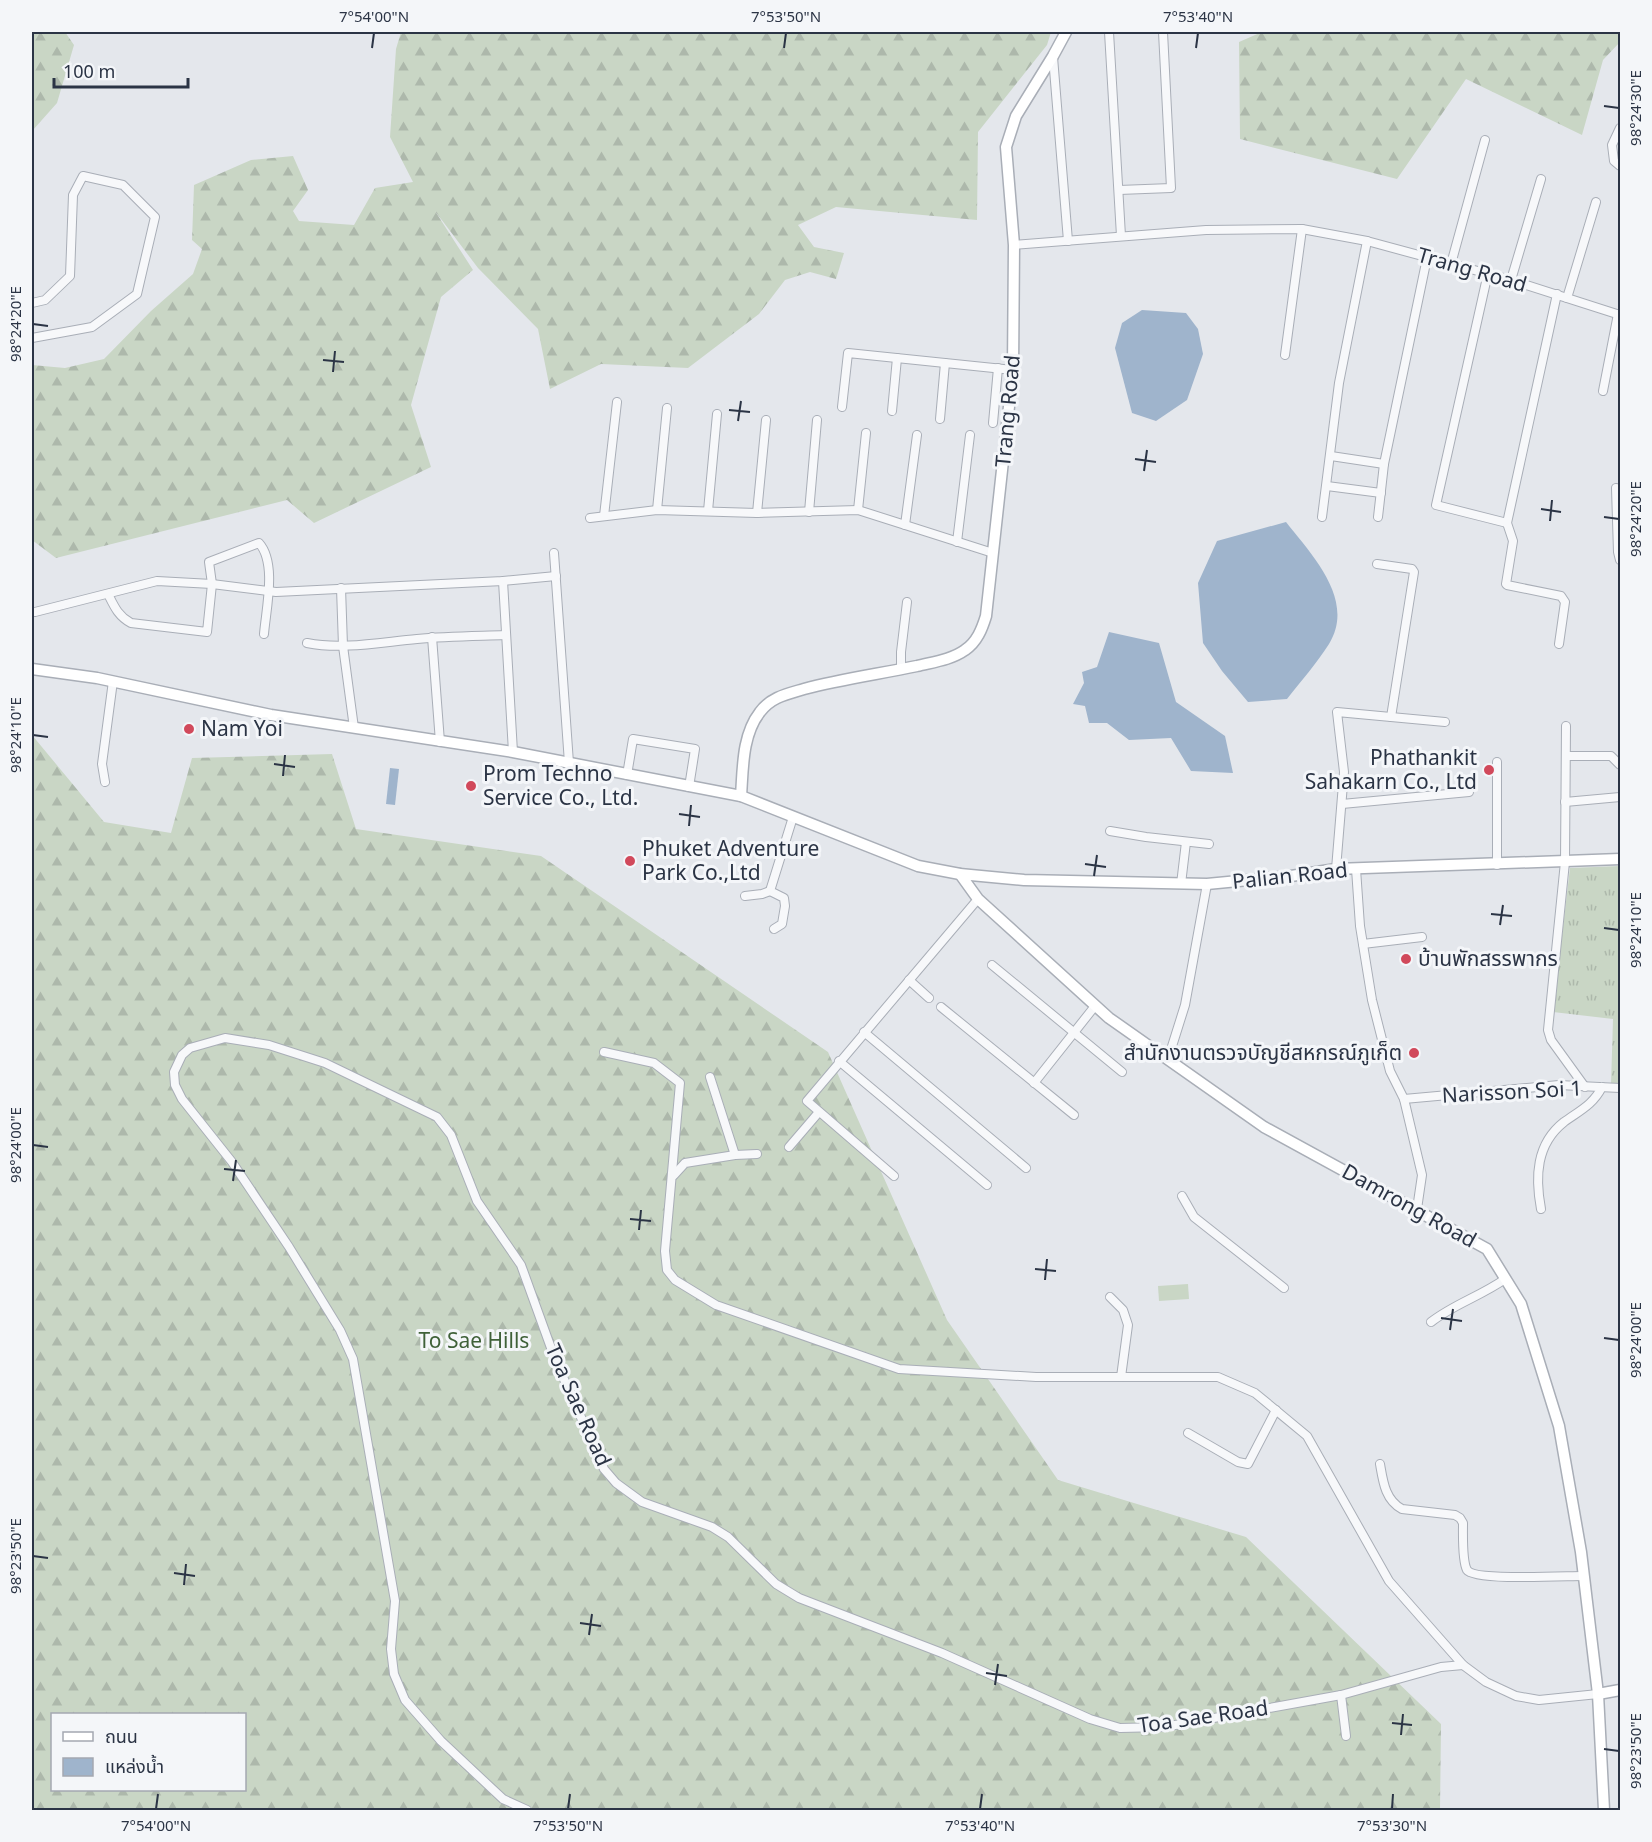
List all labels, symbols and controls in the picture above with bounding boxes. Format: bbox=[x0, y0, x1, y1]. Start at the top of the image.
text: 7°54'00"N bbox=[339, 6, 409, 26]
text: 7°53'50"N bbox=[751, 6, 821, 26]
text: 7°53'40"N bbox=[1163, 6, 1233, 26]
scale bar bbox=[54, 51, 188, 89]
text: 100 m bbox=[63, 59, 115, 83]
text: 98°24'30"E bbox=[1625, 70, 1645, 146]
street label: Trang Road bbox=[1414, 240, 1530, 298]
text: 98°24'20"E bbox=[5, 286, 25, 362]
street label: Trang Road bbox=[988, 354, 1026, 468]
text: 98°24'20"E bbox=[1625, 481, 1645, 557]
text: 98°24'10"E bbox=[5, 697, 25, 773]
place label: Nam Yoi bbox=[201, 714, 283, 742]
marker: Nam Yoi bbox=[182, 722, 196, 736]
place label: Phathankit Sahakarn Co., Ltd bbox=[1305, 743, 1477, 795]
place label: Prom Techno Service Co., Ltd. bbox=[483, 759, 638, 811]
marker: Phathankit Sahakarn Co., Ltd bbox=[1482, 763, 1496, 777]
marker: Prom Techno Service Co., Ltd. bbox=[464, 779, 478, 793]
place label: Phuket Adventure Park Co.,Ltd bbox=[642, 834, 819, 886]
marker: Phuket Adventure Park Co.,Ltd bbox=[623, 854, 637, 868]
street label: Palian Road bbox=[1231, 855, 1349, 895]
text: 98°24'10"E bbox=[1625, 892, 1645, 968]
place label: บ้านพักสรรพากร bbox=[1418, 944, 1558, 972]
marker: บ้านพักสรรพากร bbox=[1399, 952, 1413, 966]
place label: สำนักงานตรวจบัญชีสหกรณ์ภูเก็ต bbox=[1124, 1038, 1402, 1066]
marker: สำนักงานตรวจบัญชีสหกรณ์ภูเก็ต bbox=[1407, 1046, 1421, 1060]
street label: Narisson Soi 1 bbox=[1441, 1073, 1583, 1109]
text: 98°24'00"E bbox=[5, 1107, 25, 1183]
street label: Damrong Road bbox=[1337, 1157, 1482, 1254]
text: 98°24'00"E bbox=[1625, 1302, 1645, 1378]
park label: To Sae Hills bbox=[419, 1326, 529, 1354]
street label: Toa Sae Road bbox=[539, 1339, 618, 1470]
text: 98°23'50"E bbox=[5, 1518, 25, 1594]
street label: Toa Sae Road bbox=[1136, 1693, 1270, 1739]
legend bbox=[51, 1713, 246, 1791]
text: 98°23'50"E bbox=[1625, 1713, 1645, 1789]
text: ถนน bbox=[105, 1724, 138, 1748]
text: แหล่งน้ำ bbox=[105, 1754, 164, 1778]
text: 7°54'00"N bbox=[121, 1815, 191, 1835]
text: 7°53'50"N bbox=[533, 1815, 603, 1835]
text: 7°53'40"N bbox=[945, 1815, 1015, 1835]
text: 7°53'30"N bbox=[1357, 1815, 1427, 1835]

